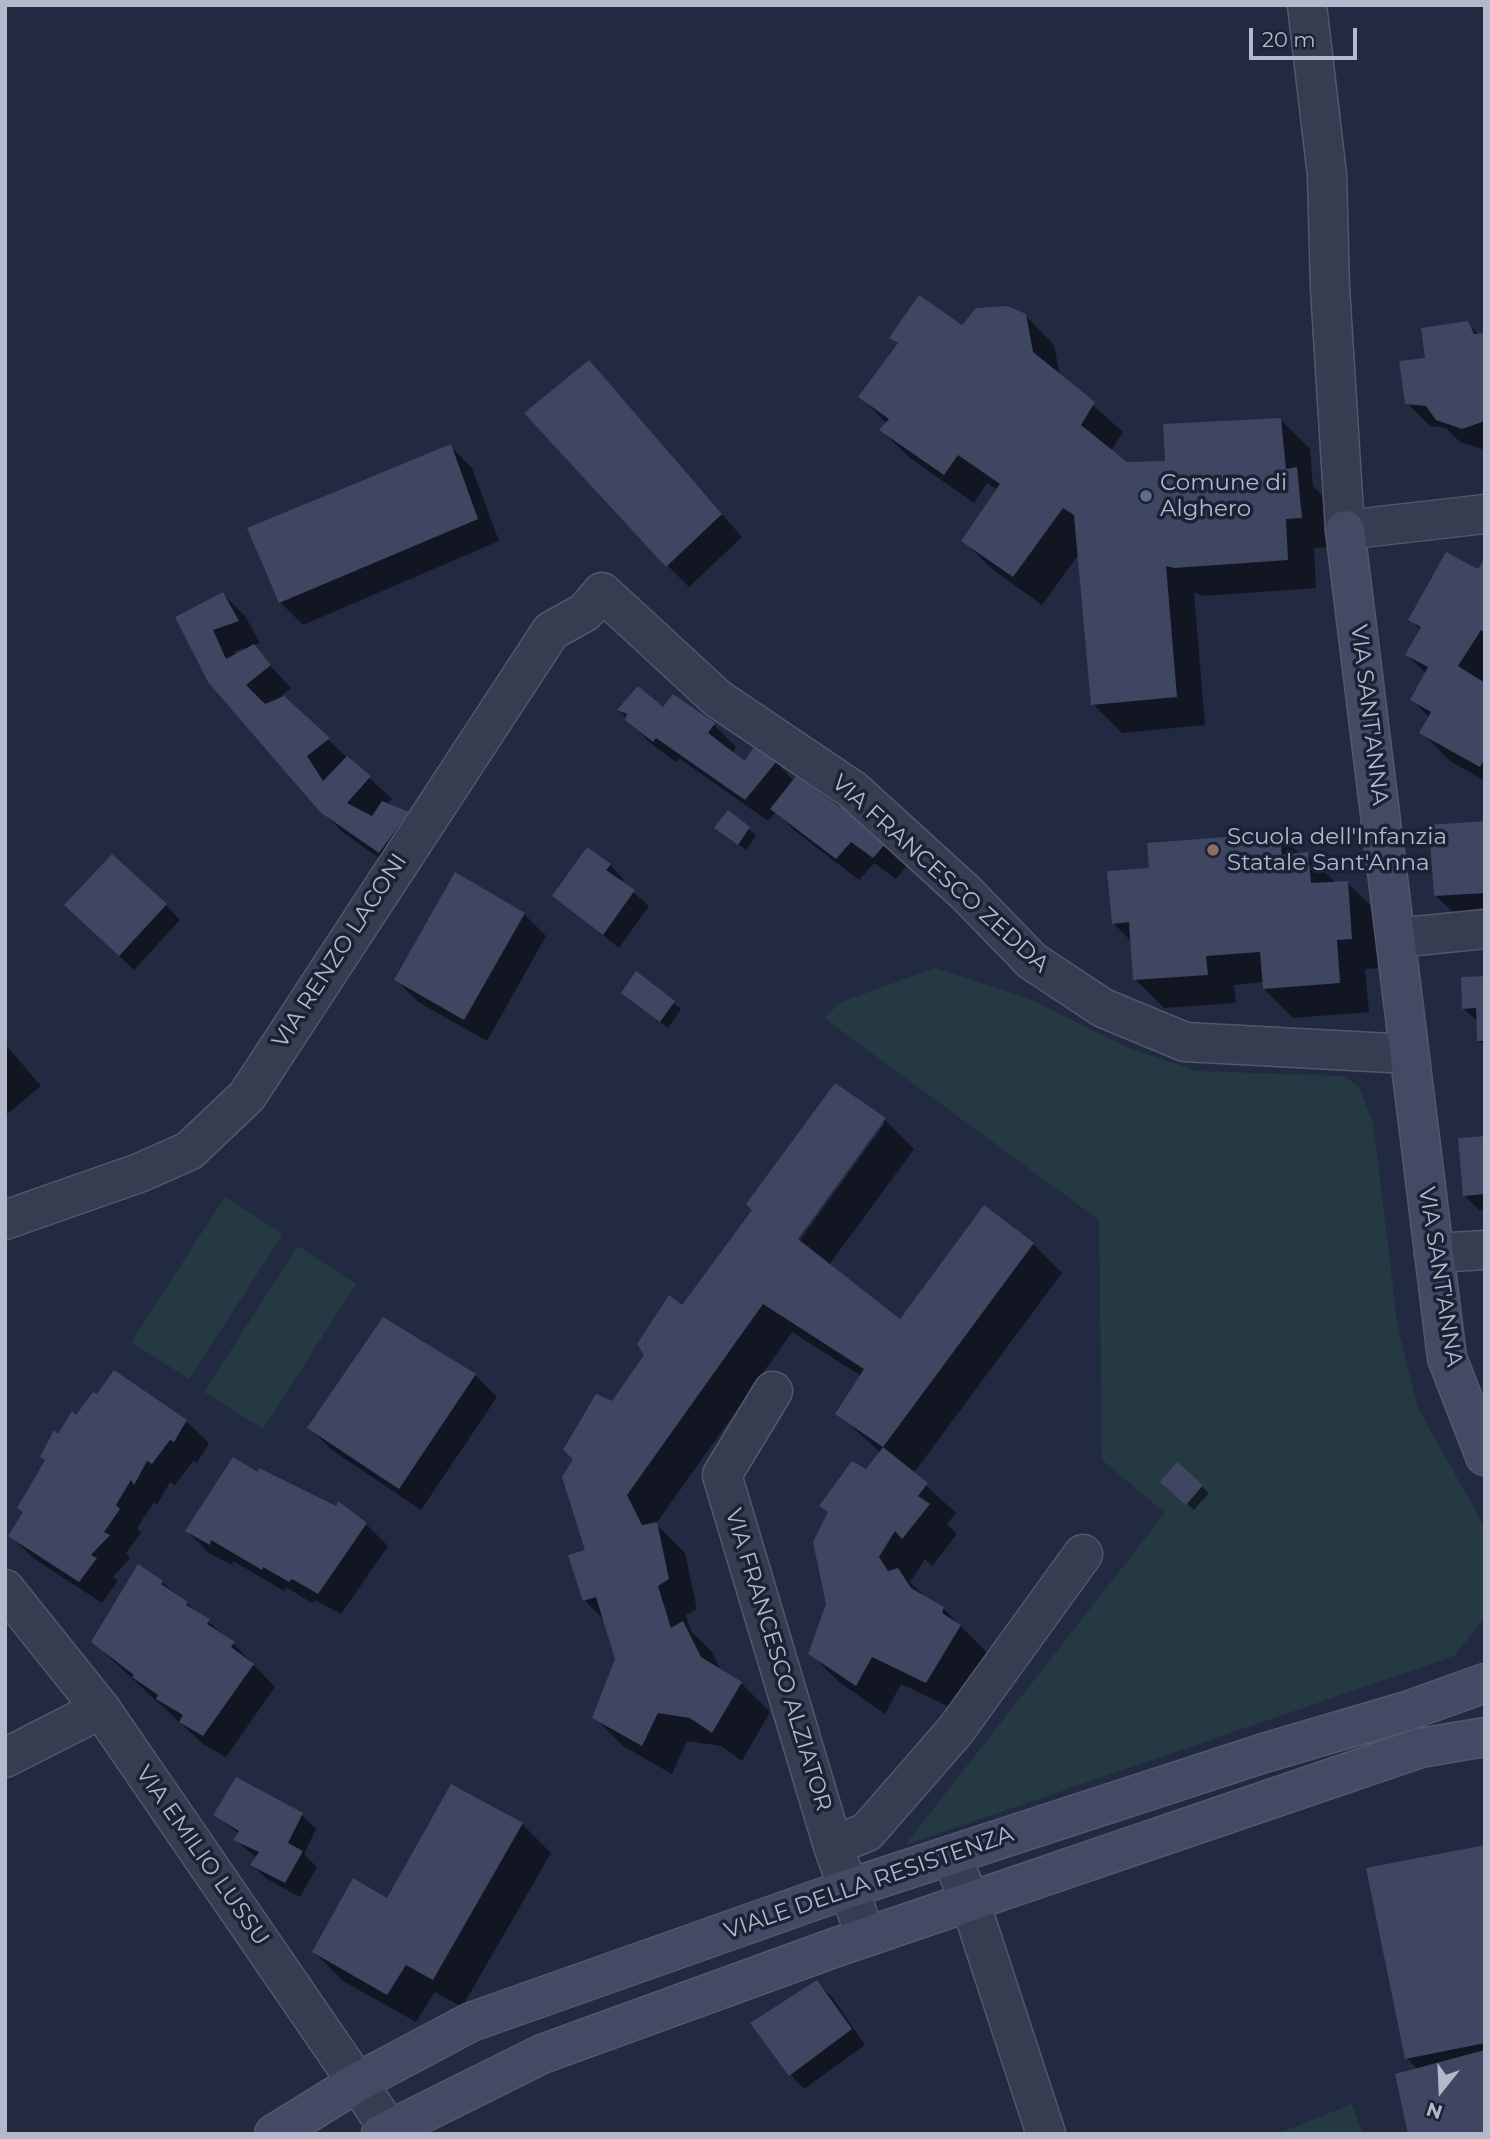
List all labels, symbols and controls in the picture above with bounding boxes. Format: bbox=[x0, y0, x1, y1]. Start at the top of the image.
scale bar bbox=[1252, 14, 1360, 58]
text: 20 m bbox=[1262, 27, 1316, 52]
place label: Comune di Alghero bbox=[1160, 469, 1287, 523]
marker: Comune di Alghero bbox=[1138, 488, 1154, 504]
street label: VIA SANT'ANNA bbox=[1344, 623, 1394, 807]
street label: VIA FRANCESCO ZEDDA bbox=[826, 769, 1054, 979]
place label: Scuola dell'Infanzia Statale Sant'Anna bbox=[1227, 823, 1447, 877]
marker: Scuola dell'Infanzia Statale Sant'Anna bbox=[1205, 842, 1221, 858]
street label: VIA RENZO LACONI bbox=[267, 849, 413, 1053]
street label: VIA SANT'ANNA bbox=[1412, 1185, 1468, 1369]
street label: VIA FRANCESCO ALZIATOR bbox=[719, 1505, 837, 1815]
street label: VIA EMILIO LUSSU bbox=[130, 1761, 274, 1951]
street label: VIALE DELLA RESISTENZA bbox=[721, 1820, 1017, 1946]
north arrow bbox=[1406, 2055, 1476, 2125]
text: N bbox=[1424, 2097, 1445, 2124]

